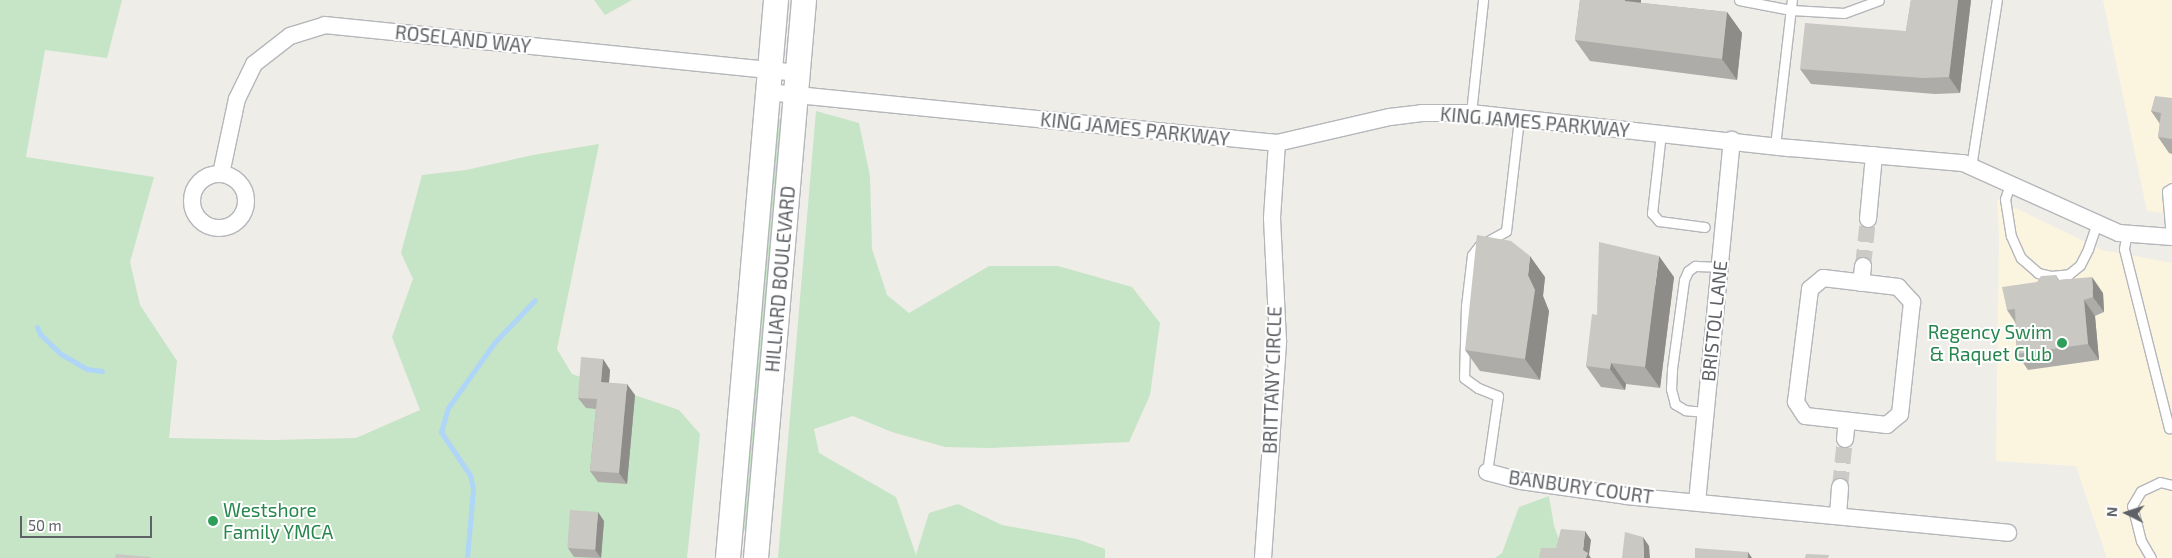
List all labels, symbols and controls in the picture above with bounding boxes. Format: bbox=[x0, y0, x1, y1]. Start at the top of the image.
street label: ROSELAND WAY bbox=[394, 21, 532, 57]
street label: KING JAMES PARKWAY bbox=[1439, 102, 1631, 142]
street label: KING JAMES PARKWAY bbox=[1039, 108, 1231, 150]
street label: HILLIARD BOULEVARD bbox=[760, 185, 800, 373]
street label: BRISTOL LANE bbox=[1696, 259, 1732, 383]
street label: BRITTANY CIRCLE bbox=[1258, 305, 1286, 455]
place label: Regency Swim & Raquet Club bbox=[1927, 321, 2052, 365]
marker: Regency Swim & Raquet Club bbox=[2056, 337, 2068, 349]
street label: BANBURY COURT bbox=[1507, 466, 1655, 508]
north arrow bbox=[2102, 488, 2152, 538]
place label: Westshore Family YMCA bbox=[223, 499, 334, 543]
scale bar bbox=[22, 506, 155, 538]
text: N bbox=[2103, 506, 2120, 518]
marker: Westshore Family YMCA bbox=[207, 515, 219, 527]
text: 50 m bbox=[28, 516, 62, 534]

